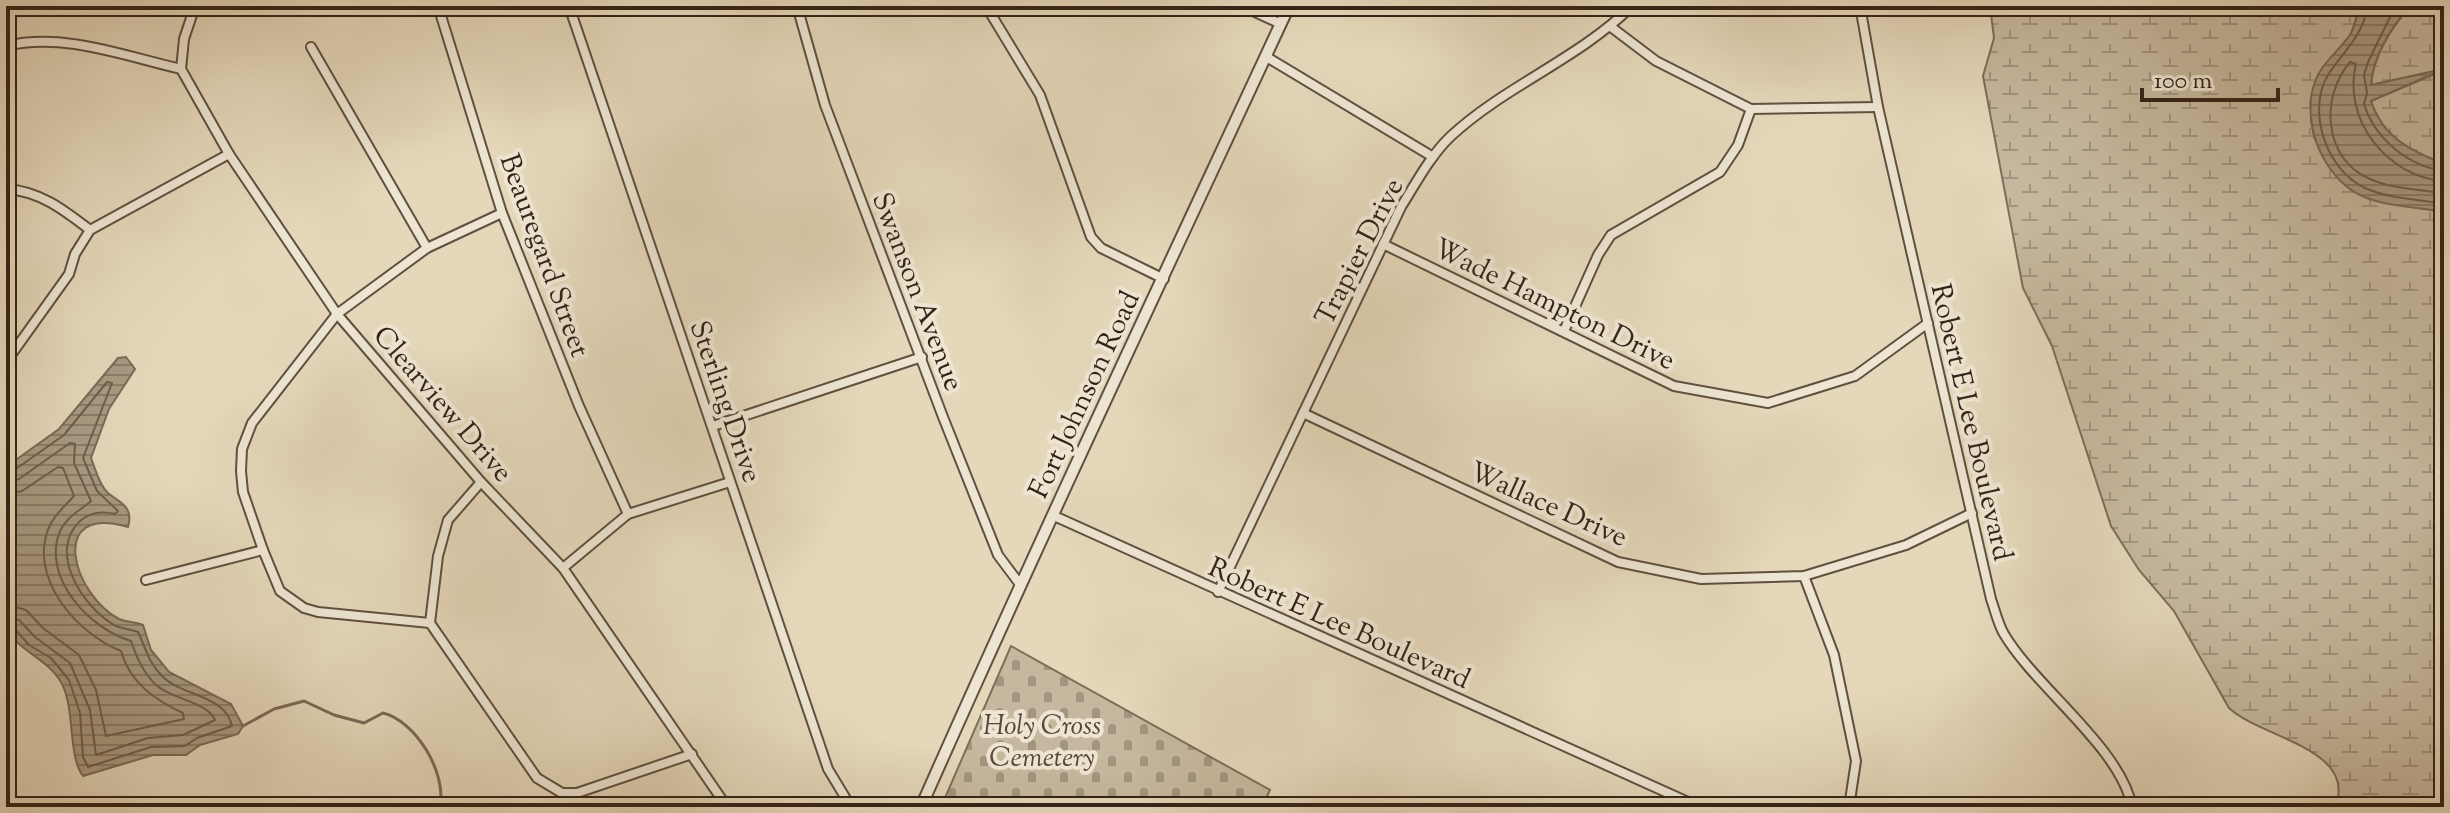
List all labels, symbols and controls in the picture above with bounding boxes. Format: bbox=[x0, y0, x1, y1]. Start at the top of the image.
scale bar bbox=[2142, 52, 2278, 102]
text: 100 m bbox=[2154, 65, 2212, 99]
street label: Beauregard Street bbox=[488, 149, 599, 364]
street label: Trapier Drive bbox=[1306, 172, 1415, 333]
street label: Swanson Avenue bbox=[860, 187, 972, 397]
street label: Wade Hampton Drive bbox=[1426, 230, 1681, 382]
street label: Robert E Lee Boulevard bbox=[1919, 280, 2021, 565]
street label: Fort Johnson Road bbox=[1020, 285, 1151, 505]
street label: Sterling Drive bbox=[678, 316, 771, 488]
street label: Clearview Drive bbox=[362, 318, 521, 492]
street label: Wallace Drive bbox=[1462, 453, 1633, 558]
street label: Robert E Lee Boulevard bbox=[1201, 549, 1476, 701]
park label: Holy Cross Cemetery bbox=[983, 707, 1101, 779]

